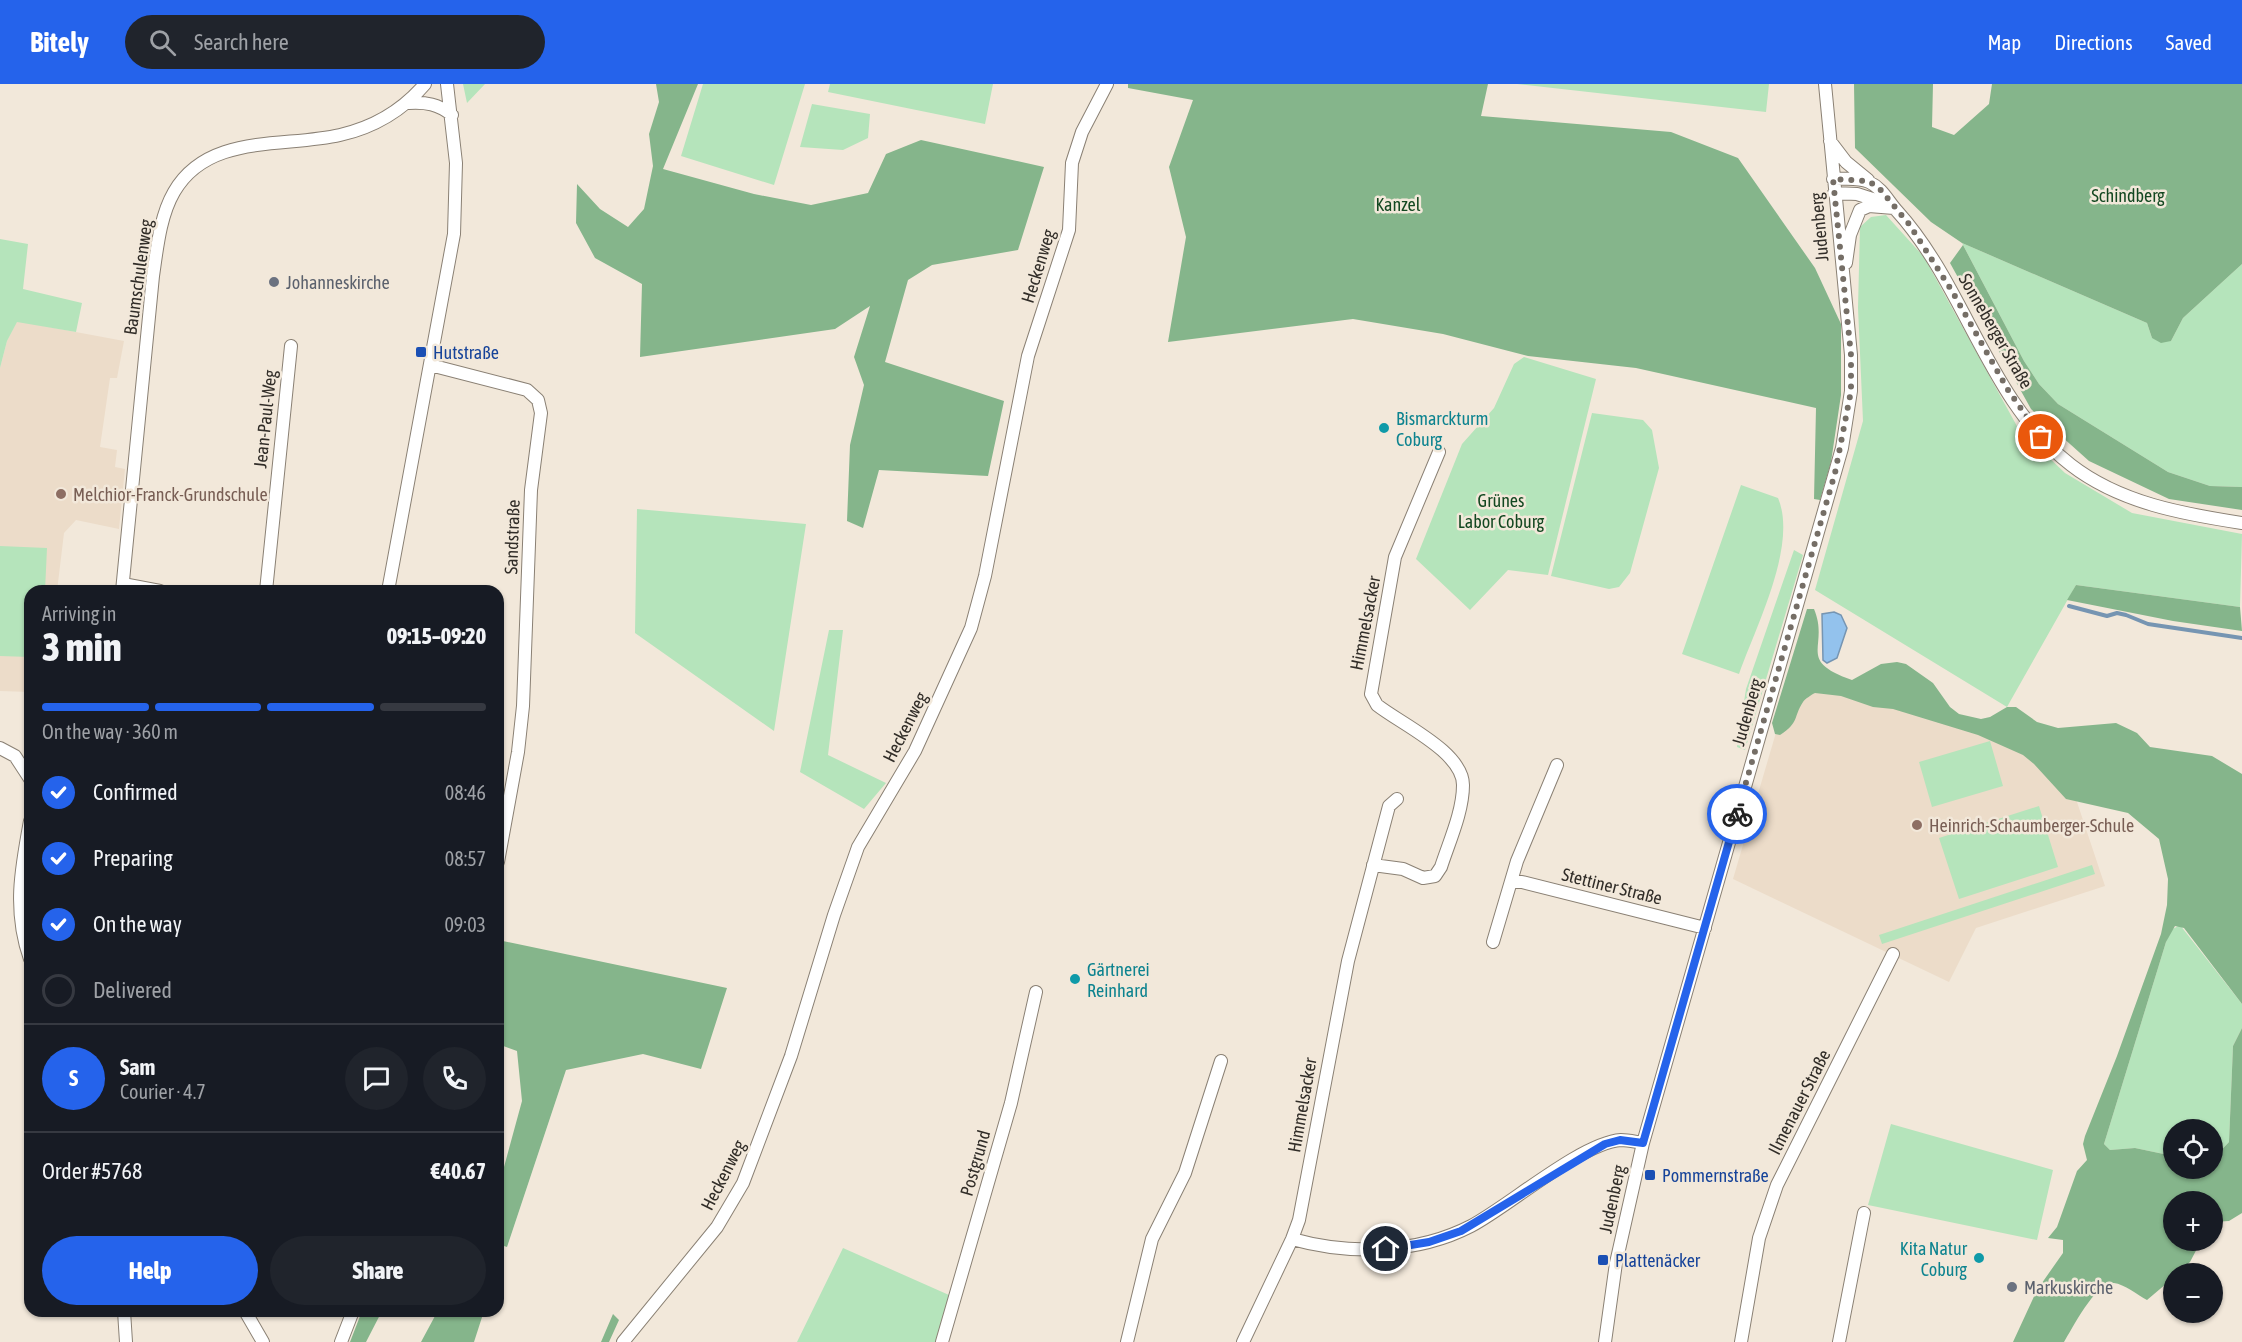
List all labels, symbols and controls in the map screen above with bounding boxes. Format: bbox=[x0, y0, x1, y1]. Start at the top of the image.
search box bbox=[125, 15, 545, 69]
text: Bitely bbox=[30, 26, 89, 58]
icon: search bbox=[146, 26, 179, 59]
text: Search here bbox=[194, 29, 289, 55]
text: Map bbox=[1987, 30, 2021, 54]
text: Directions bbox=[2054, 30, 2133, 54]
text: Saved bbox=[2166, 30, 2212, 54]
park label: Schindberg bbox=[2091, 185, 2165, 206]
street label: Judenberg bbox=[1806, 191, 1832, 262]
park label: Kanzel bbox=[1376, 194, 1421, 215]
street label: Baumschulenweg bbox=[119, 217, 157, 336]
street label: Heckenweg bbox=[1017, 226, 1059, 305]
street label: Sonneberger Straße bbox=[1955, 270, 2037, 392]
place label: Johanneskirche bbox=[286, 272, 390, 293]
marker: Johanneskirche bbox=[267, 275, 281, 289]
place label: Hutstraße bbox=[433, 342, 499, 363]
marker: Hutstraße bbox=[414, 345, 428, 359]
street label: Jean-Paul-Weg bbox=[249, 369, 281, 469]
place label: Bismarckturm Coburg bbox=[1396, 408, 1488, 450]
pin bbox=[2015, 411, 2066, 462]
icon: bag bbox=[2024, 420, 2057, 453]
marker: Bismarckturm Coburg bbox=[1377, 421, 1391, 435]
place label: Melchior-Franck-Grundschule bbox=[73, 484, 268, 505]
marker: Melchior-Franck-Grundschule bbox=[54, 487, 68, 501]
park label: Grünes Labor Coburg bbox=[1458, 490, 1544, 532]
street label: Sandstraße bbox=[500, 499, 524, 575]
street label: Himmelsacker bbox=[1346, 573, 1385, 672]
text: Arriving in bbox=[42, 602, 116, 625]
text: 09:15–09:20 bbox=[387, 623, 486, 649]
text: 3 min bbox=[42, 625, 122, 669]
street label: Judenberg bbox=[1727, 676, 1767, 748]
street label: Heckenweg bbox=[878, 688, 932, 766]
text: On the way · 360 m bbox=[42, 720, 178, 743]
icon: check bbox=[42, 776, 75, 809]
text: Confirmed bbox=[93, 779, 178, 805]
text: 08:46 bbox=[445, 781, 486, 804]
courier bbox=[1707, 784, 1767, 844]
icon: bike bbox=[1721, 798, 1754, 831]
place label: Heinrich-Schaumberger-Schule bbox=[1929, 815, 2134, 836]
marker: Heinrich-Schaumberger-Schule bbox=[1910, 818, 1924, 832]
icon: check bbox=[42, 842, 75, 875]
text: Preparing bbox=[93, 845, 173, 871]
text: 08:57 bbox=[445, 847, 486, 870]
street label: Stettiner Straße bbox=[1560, 863, 1664, 909]
icon: check bbox=[42, 908, 75, 941]
text: On the way bbox=[93, 911, 182, 937]
text: 09:03 bbox=[444, 913, 486, 936]
place label: Gärtnerei Reinhard bbox=[1087, 959, 1150, 1001]
marker: Gärtnerei Reinhard bbox=[1068, 972, 1082, 986]
text: Delivered bbox=[93, 977, 172, 1003]
street label: Ilmenauer Straße bbox=[1764, 1046, 1834, 1158]
button: chat bbox=[345, 1047, 408, 1110]
button: phone bbox=[423, 1047, 486, 1110]
text: Sam bbox=[120, 1054, 155, 1080]
street label: Himmelsacker bbox=[1283, 1055, 1321, 1154]
text: S bbox=[69, 1065, 78, 1091]
text: Courier · 4.7 bbox=[120, 1080, 206, 1103]
map controls bbox=[2163, 1119, 2223, 1323]
button: locate bbox=[2163, 1119, 2223, 1179]
street label: Postgrund bbox=[956, 1128, 994, 1198]
street label: Heckenweg bbox=[696, 1136, 750, 1214]
text: Order #5768 bbox=[42, 1158, 142, 1184]
text: €40.67 bbox=[431, 1158, 486, 1184]
street label: Judenberg bbox=[1595, 1163, 1630, 1235]
place label: Pommernstraße bbox=[1662, 1165, 1769, 1186]
marker: Pommernstraße bbox=[1643, 1168, 1657, 1182]
button: + bbox=[2163, 1191, 2223, 1251]
pin bbox=[1360, 1223, 1411, 1274]
icon: home bbox=[1369, 1232, 1402, 1265]
button: Help bbox=[42, 1236, 258, 1305]
button: Share bbox=[270, 1236, 486, 1305]
place label: Kita Natur Coburg bbox=[1900, 1238, 1968, 1280]
place label: Plattenäcker bbox=[1615, 1250, 1701, 1271]
marker: Kita Natur Coburg bbox=[1972, 1251, 1986, 1265]
marker: Plattenäcker bbox=[1596, 1253, 1610, 1267]
button: − bbox=[2163, 1263, 2223, 1323]
place label: Markuskirche bbox=[2024, 1277, 2113, 1298]
marker: Markuskirche bbox=[2005, 1280, 2019, 1294]

